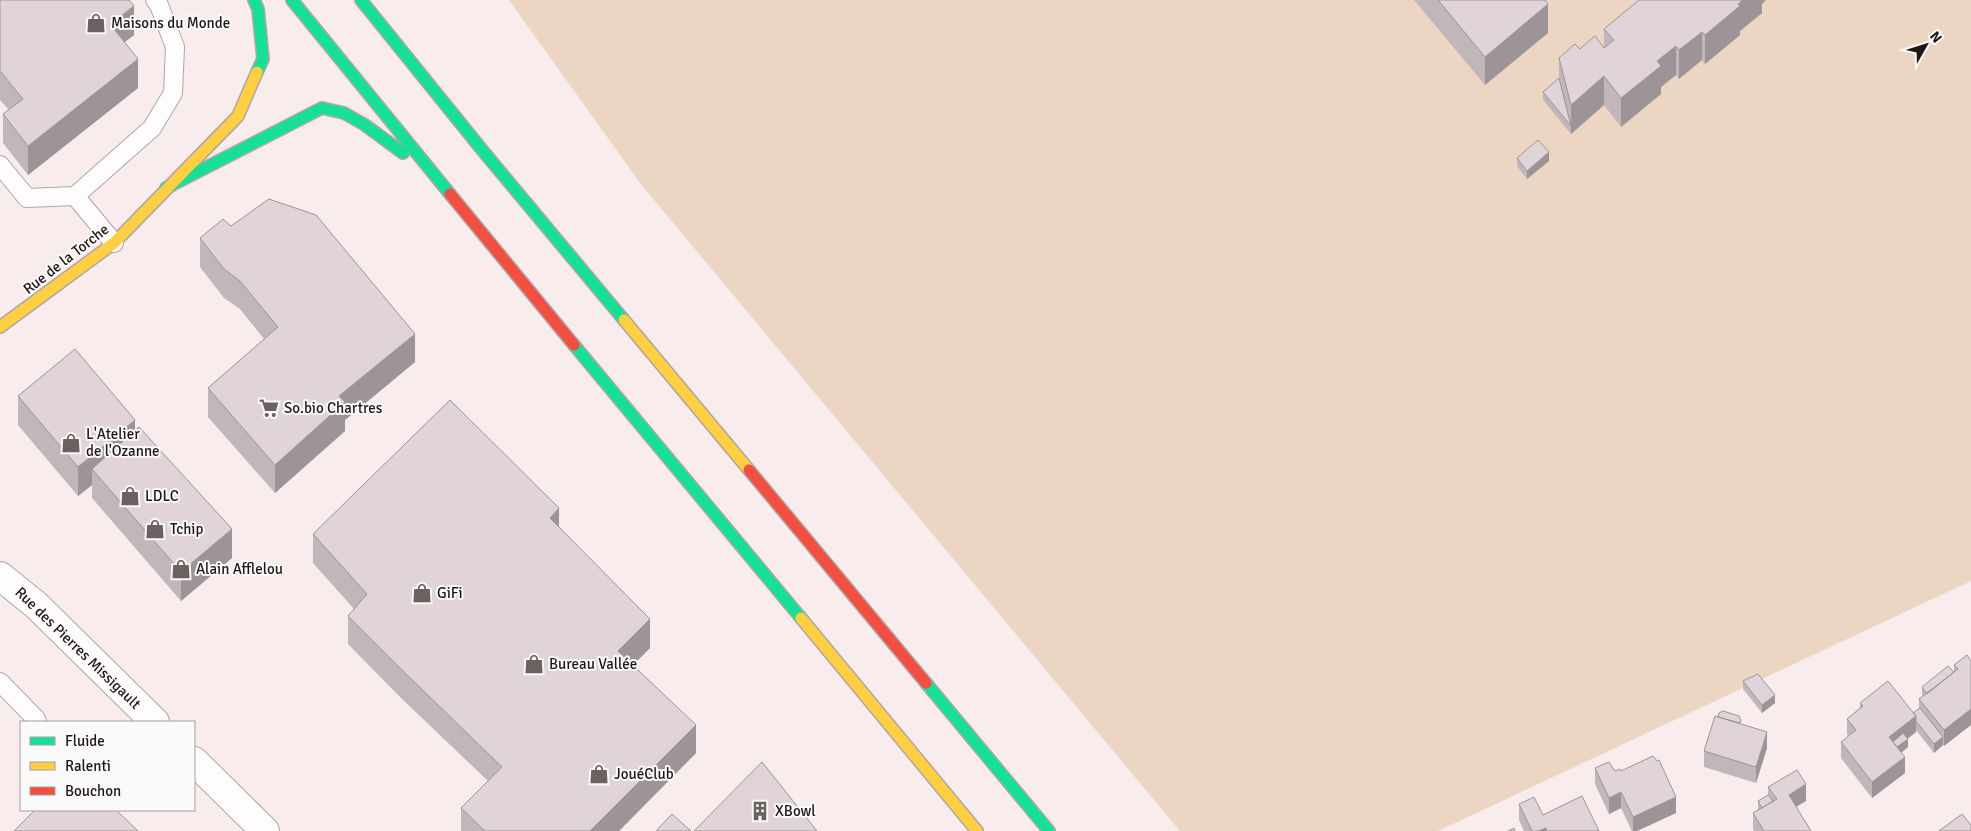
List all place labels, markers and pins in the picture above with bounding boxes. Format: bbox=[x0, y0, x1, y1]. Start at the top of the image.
shop icon: Maisons du Monde bbox=[85, 12, 107, 34]
place label: Maisons du Monde bbox=[111, 14, 230, 32]
supermarket icon: So.bio Chartres bbox=[258, 397, 280, 419]
place label: So.bio Chartres bbox=[284, 399, 383, 417]
place label: L'Atelier de l'Ozanne bbox=[86, 425, 160, 460]
shop icon: L'Atelier de l'Ozanne bbox=[60, 432, 82, 454]
shop icon: LDLC bbox=[119, 485, 141, 507]
place label: LDLC bbox=[145, 487, 179, 505]
shop icon: Tchip bbox=[144, 518, 166, 540]
place label: Tchip bbox=[170, 520, 203, 538]
shop icon: Alain Afflelou bbox=[170, 558, 192, 580]
place label: Alain Afflelou bbox=[196, 560, 283, 578]
shop icon: GiFi bbox=[411, 582, 433, 604]
place label: GiFi bbox=[437, 584, 463, 602]
shop icon: Bureau Vallée bbox=[523, 653, 545, 675]
place label: Bureau Vallée bbox=[549, 655, 637, 673]
shop icon: JouéClub bbox=[588, 763, 610, 785]
place label: JouéClub bbox=[614, 765, 674, 783]
building icon: XBowl bbox=[749, 800, 771, 822]
place label: XBowl bbox=[775, 802, 816, 820]

